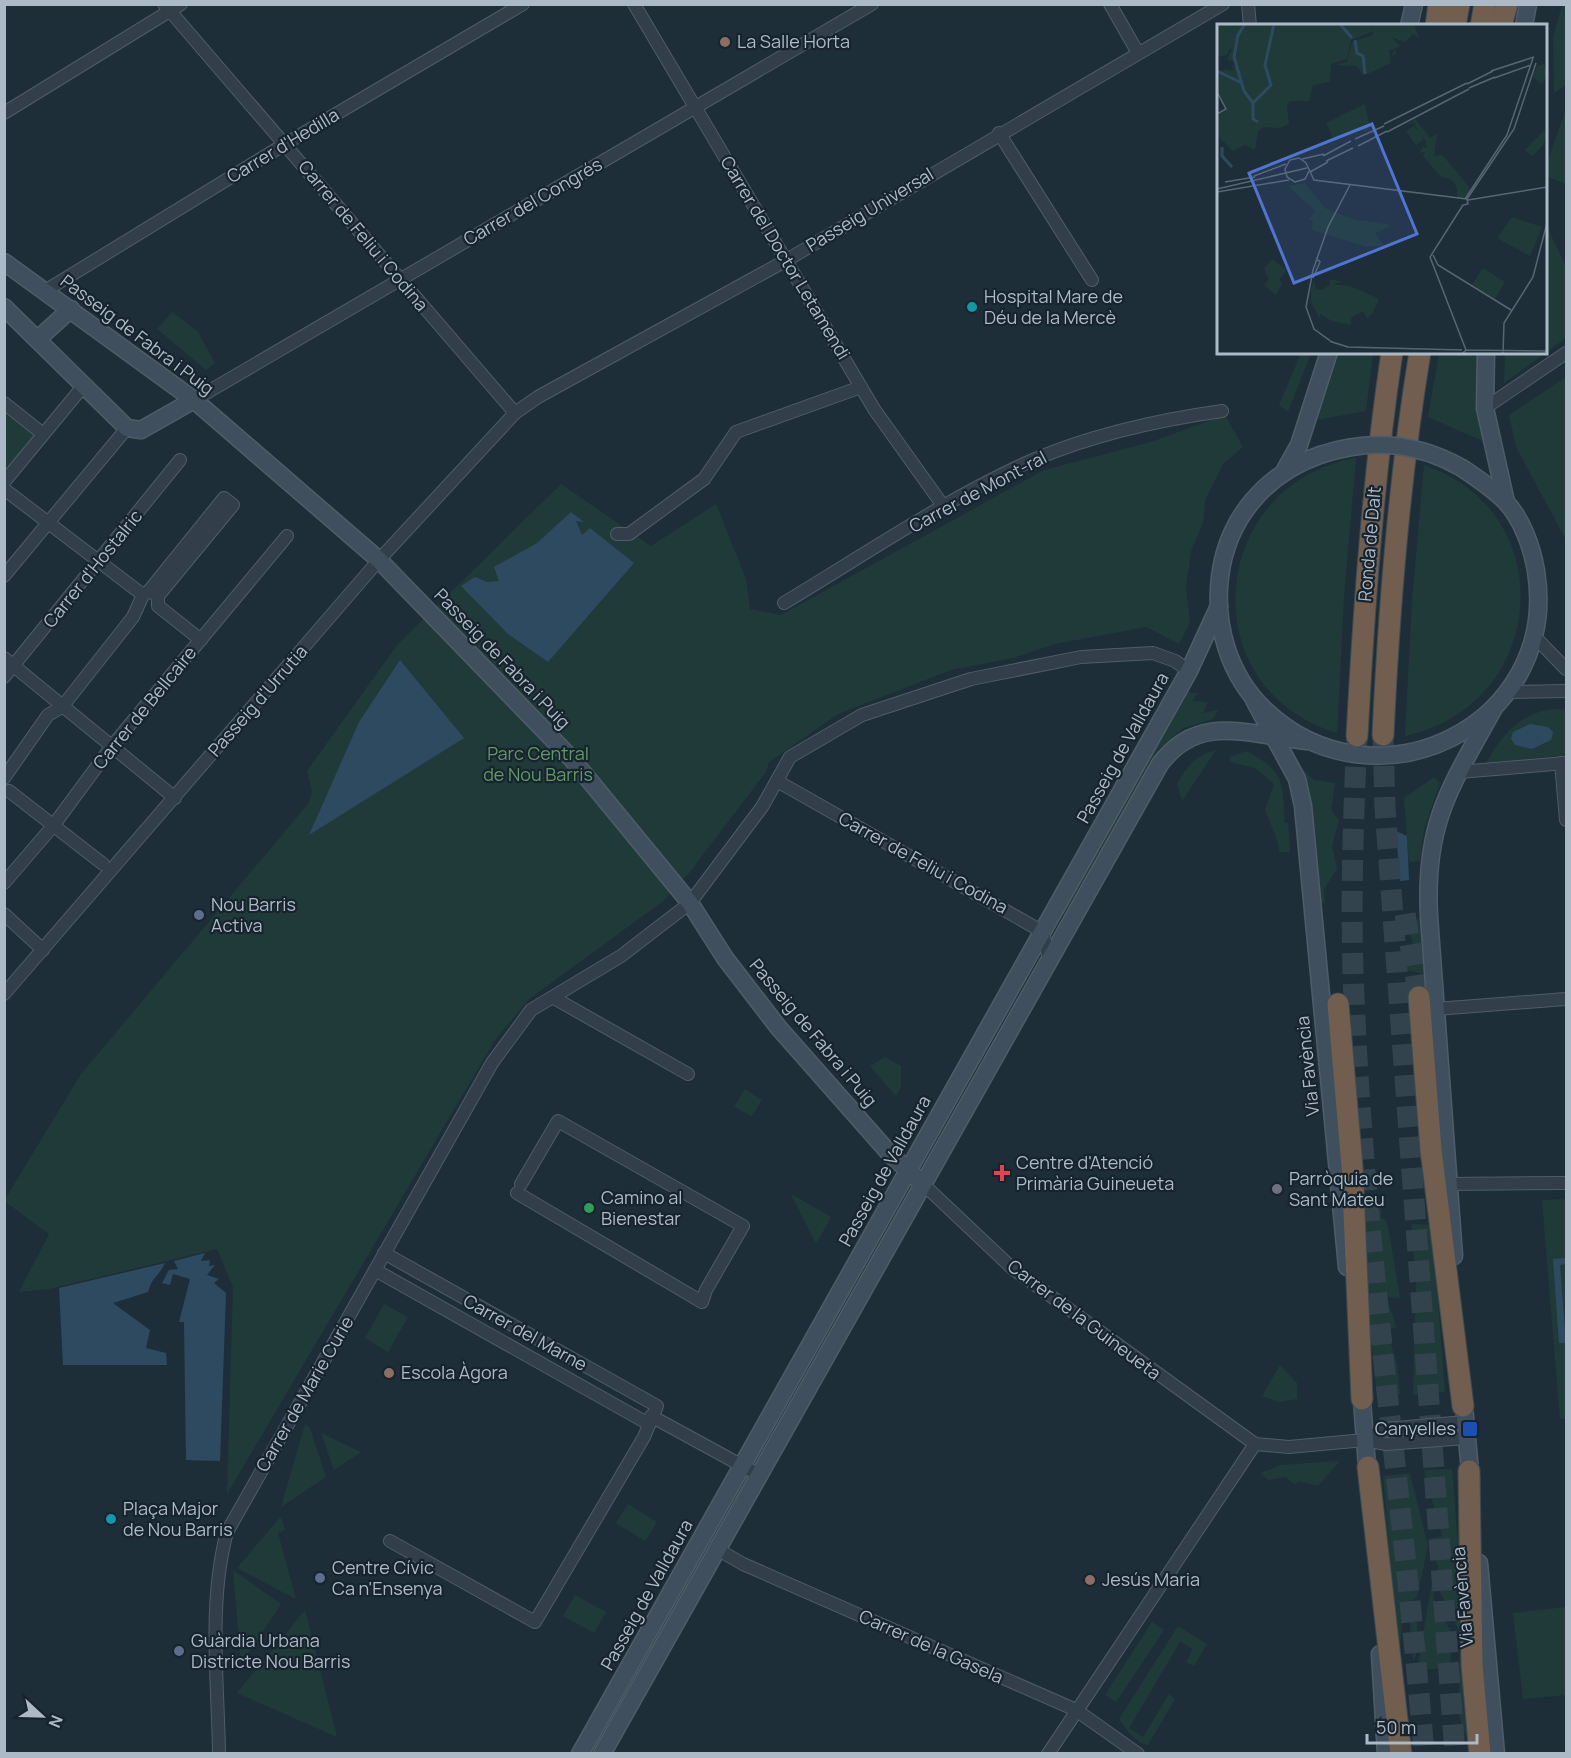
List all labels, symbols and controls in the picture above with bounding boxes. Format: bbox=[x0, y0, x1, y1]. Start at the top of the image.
inset map bbox=[1217, 24, 1547, 354]
place label: La Salle Horta bbox=[737, 29, 850, 53]
marker: La Salle Horta bbox=[718, 35, 732, 49]
street label: Carrer d'Hedilla bbox=[222, 102, 343, 188]
street label: Carrer del Doctor Letamendi bbox=[715, 151, 856, 364]
street label: Carrer del Congrés bbox=[459, 152, 606, 251]
street label: Carrer de Feliu i Codina bbox=[294, 155, 434, 316]
street label: Passeig Universal bbox=[801, 162, 938, 257]
street label: Passeig de Fabra i Puig bbox=[56, 269, 219, 400]
place label: Hospital Mare de Déu de la Mercè bbox=[984, 284, 1123, 329]
marker: Hospital Mare de Déu de la Mercè bbox=[965, 300, 979, 314]
street label: Carrer de Mont-ral bbox=[905, 445, 1051, 538]
street label: Ronda de Dalt bbox=[1352, 485, 1386, 602]
street label: Carrer d'Hostalric bbox=[37, 504, 147, 632]
street label: Passeig de Fabra i Puig bbox=[429, 583, 576, 734]
street label: Passeig d'Urrutia bbox=[202, 639, 312, 761]
street label: Carrer de Bellcaire bbox=[87, 641, 201, 774]
street label: Passeig de Valldaura bbox=[1071, 668, 1174, 827]
park label: Parc Central de Nou Barris bbox=[483, 741, 593, 786]
street label: Carrer de Feliu i Codina bbox=[835, 806, 1012, 919]
place label: Nou Barris Activa bbox=[211, 892, 296, 937]
marker: Nou Barris Activa bbox=[192, 908, 206, 922]
street label: Passeig de Fabra i Puig bbox=[745, 953, 883, 1111]
street label: Via Favència bbox=[1290, 1015, 1324, 1117]
street label: Passeig de Valldaura bbox=[833, 1091, 936, 1250]
place label: Centre d'Atenció Primària Guineueta bbox=[1016, 1150, 1174, 1195]
marker: Centre d'Atenció Primària Guineueta bbox=[993, 1164, 1011, 1182]
place label: Parròquia de Sant Mateu bbox=[1289, 1166, 1393, 1211]
marker: Parròquia de Sant Mateu bbox=[1270, 1182, 1284, 1196]
place label: Camino al Bienestar bbox=[601, 1185, 682, 1230]
marker: Camino al Bienestar bbox=[582, 1201, 596, 1215]
street label: Carrer de la Guineueta bbox=[1003, 1254, 1166, 1385]
street label: Carrer del Marne bbox=[459, 1288, 592, 1376]
street label: Carrer de Marie Curie bbox=[250, 1311, 358, 1476]
place label: Escola Àgora bbox=[401, 1360, 508, 1384]
marker: Escola Àgora bbox=[382, 1366, 396, 1380]
place label: Canyelles bbox=[1375, 1416, 1456, 1440]
marker: Canyelles bbox=[1461, 1420, 1479, 1438]
place label: Plaça Major de Nou Barris bbox=[123, 1496, 233, 1541]
marker: Plaça Major de Nou Barris bbox=[104, 1512, 118, 1526]
street label: Passeig de Valldaura bbox=[595, 1515, 698, 1674]
street label: Via Favència bbox=[1446, 1546, 1478, 1648]
place label: Centre Cívic Ca n'Ensenya bbox=[332, 1555, 442, 1600]
place label: Jesús Maria bbox=[1102, 1567, 1200, 1591]
marker: Centre Cívic Ca n'Ensenya bbox=[313, 1571, 327, 1585]
marker: Jesús Maria bbox=[1083, 1573, 1097, 1587]
street label: Carrer de la Gasela bbox=[855, 1603, 1007, 1689]
place label: Guàrdia Urbana Districte Nou Barris bbox=[191, 1628, 351, 1673]
marker: Guàrdia Urbana Districte Nou Barris bbox=[172, 1644, 186, 1658]
north arrow bbox=[12, 1686, 72, 1746]
scale bar bbox=[1367, 1707, 1476, 1745]
text: N bbox=[44, 1712, 68, 1731]
text: 50 m bbox=[1376, 1715, 1416, 1739]

